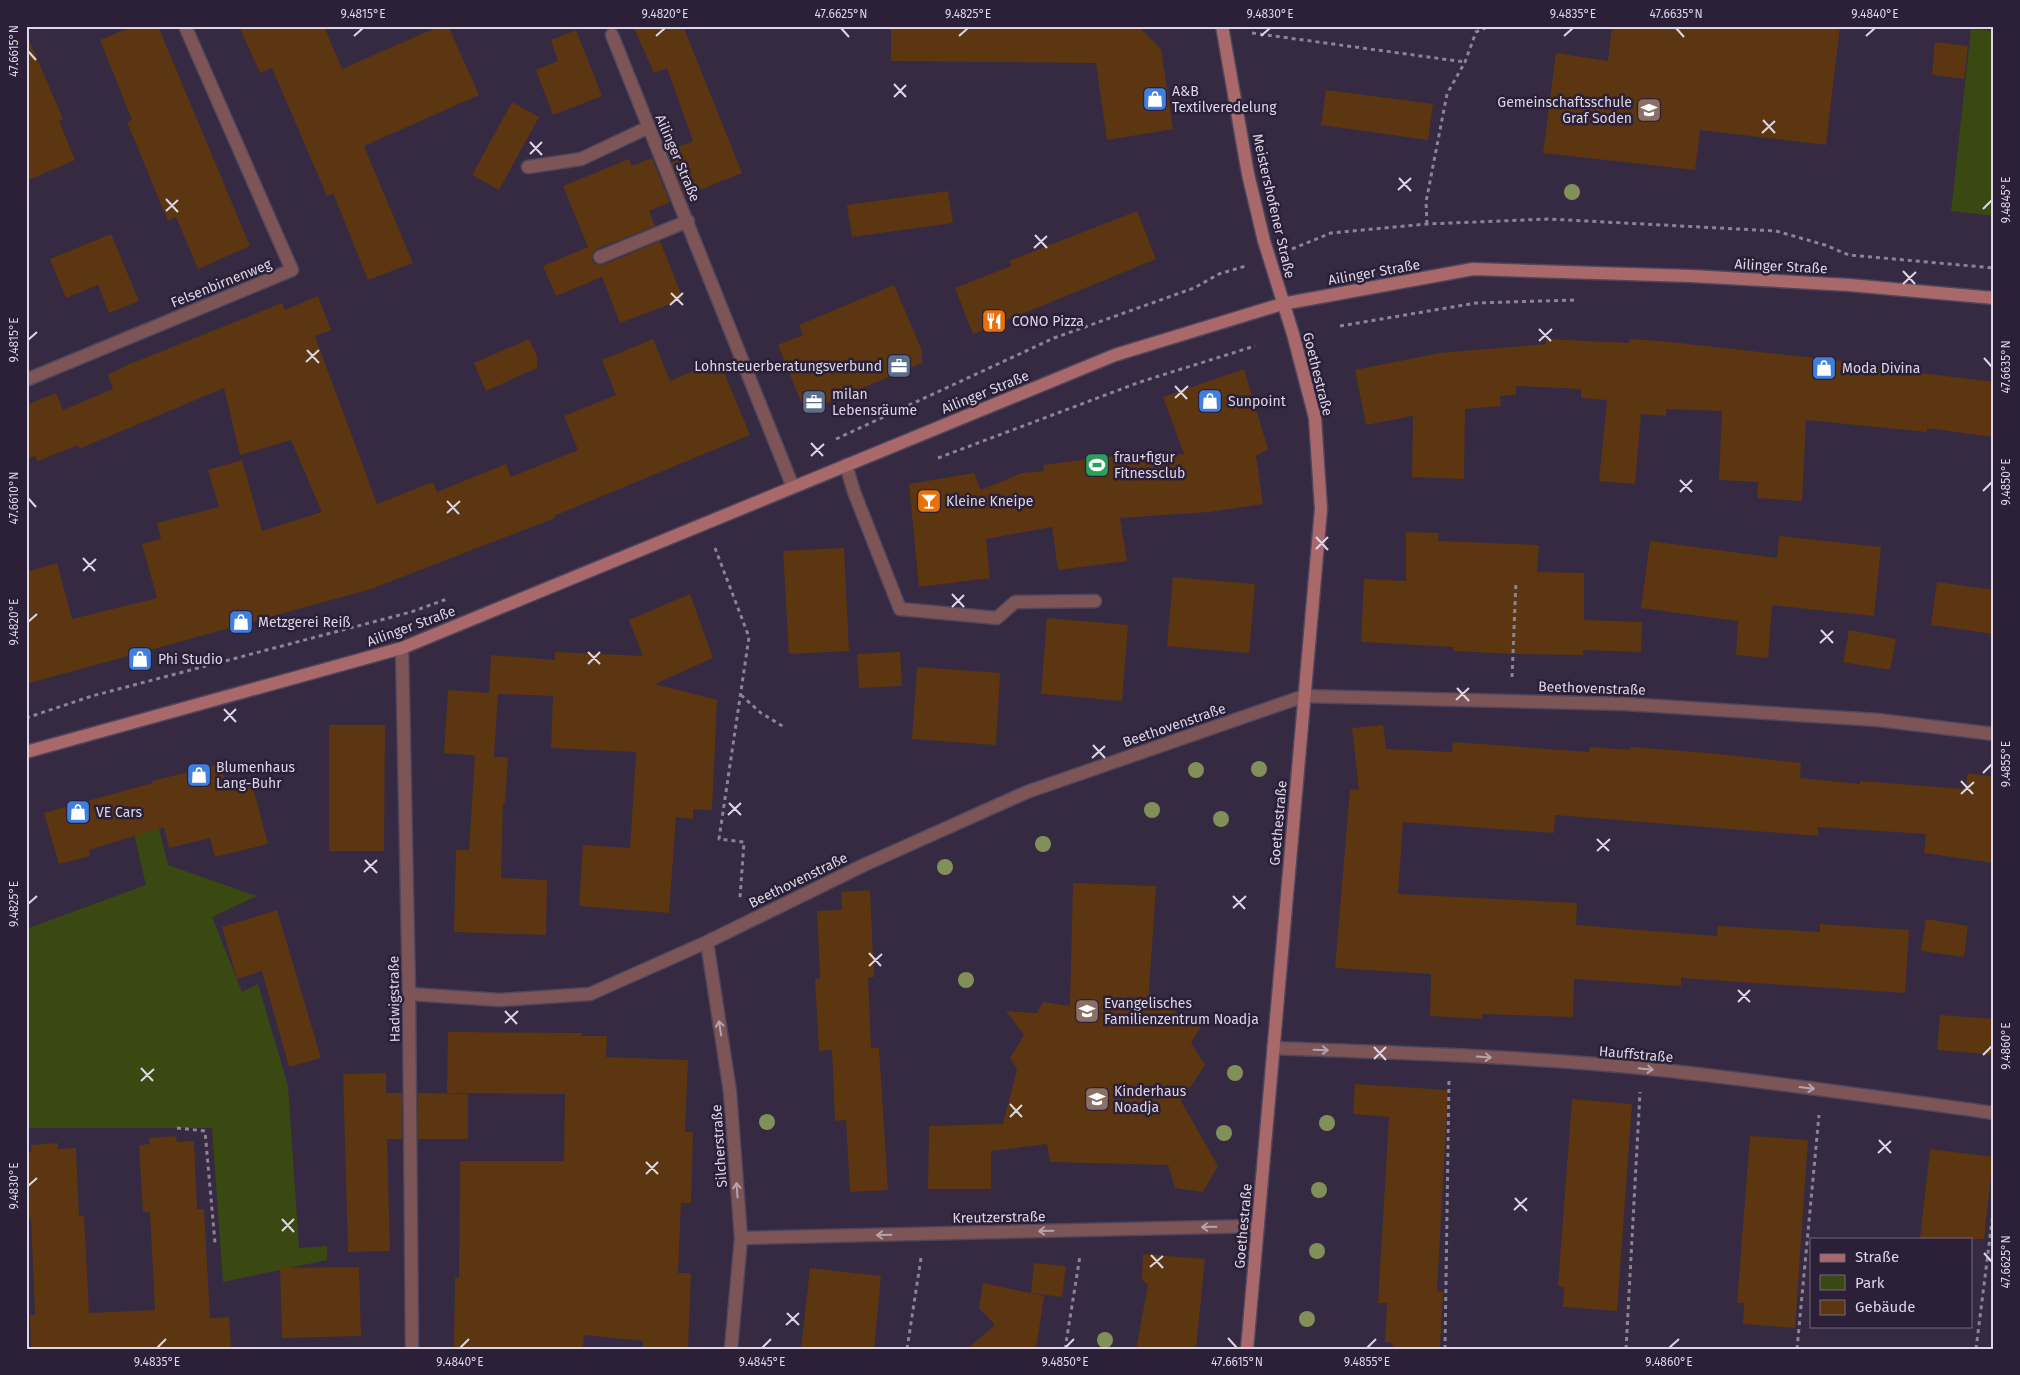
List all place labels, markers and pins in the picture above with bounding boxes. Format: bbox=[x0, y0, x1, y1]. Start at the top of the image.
place label: A&B Textilveredelung bbox=[1172, 83, 1277, 116]
shop icon: A&B Textilveredelung bbox=[1142, 86, 1168, 112]
place label: Gemeinschaftsschule Graf Soden bbox=[1497, 94, 1632, 127]
school or university icon: Gemeinschaftsschule Graf Soden bbox=[1636, 97, 1662, 123]
restaurant icon: CONO Pizza bbox=[981, 308, 1007, 334]
place label: CONO Pizza bbox=[1012, 313, 1084, 330]
office icon: Lohnsteuerberatungsverbund bbox=[886, 353, 912, 379]
shop icon: Moda Divina bbox=[1811, 355, 1837, 381]
place label: Lohnsteuerberatungsverbund bbox=[694, 358, 882, 375]
place label: Moda Divina bbox=[1842, 360, 1920, 377]
place label: milan Lebensräume bbox=[832, 386, 917, 419]
shop icon: Sunpoint bbox=[1197, 388, 1223, 414]
office icon: milan Lebensräume bbox=[801, 389, 827, 415]
place label: Sunpoint bbox=[1228, 393, 1287, 410]
place label: frau+figur Fitnessclub bbox=[1114, 449, 1185, 482]
sports icon: frau+figur Fitnessclub bbox=[1084, 452, 1110, 478]
bar icon: Kleine Kneipe bbox=[916, 488, 942, 514]
place label: Kleine Kneipe bbox=[946, 493, 1033, 510]
shop icon: Metzgerei Reiß bbox=[228, 609, 254, 635]
place label: Metzgerei Reiß bbox=[258, 614, 351, 631]
shop icon: Phi Studio bbox=[127, 646, 153, 672]
place label: Phi Studio bbox=[158, 651, 223, 668]
place label: Blumenhaus Lang-Buhr bbox=[216, 759, 296, 792]
shop icon: Blumenhaus Lang-Buhr bbox=[186, 762, 212, 788]
shop icon: VE Cars bbox=[65, 799, 91, 825]
place label: VE Cars bbox=[96, 804, 142, 821]
place label: Evangelisches Familienzentrum Noadja bbox=[1104, 995, 1259, 1028]
school or university icon: Evangelisches Familienzentrum Noadja bbox=[1074, 998, 1100, 1024]
place label: Kinderhaus Noadja bbox=[1114, 1083, 1187, 1116]
school or university icon: Kinderhaus Noadja bbox=[1084, 1086, 1110, 1112]

